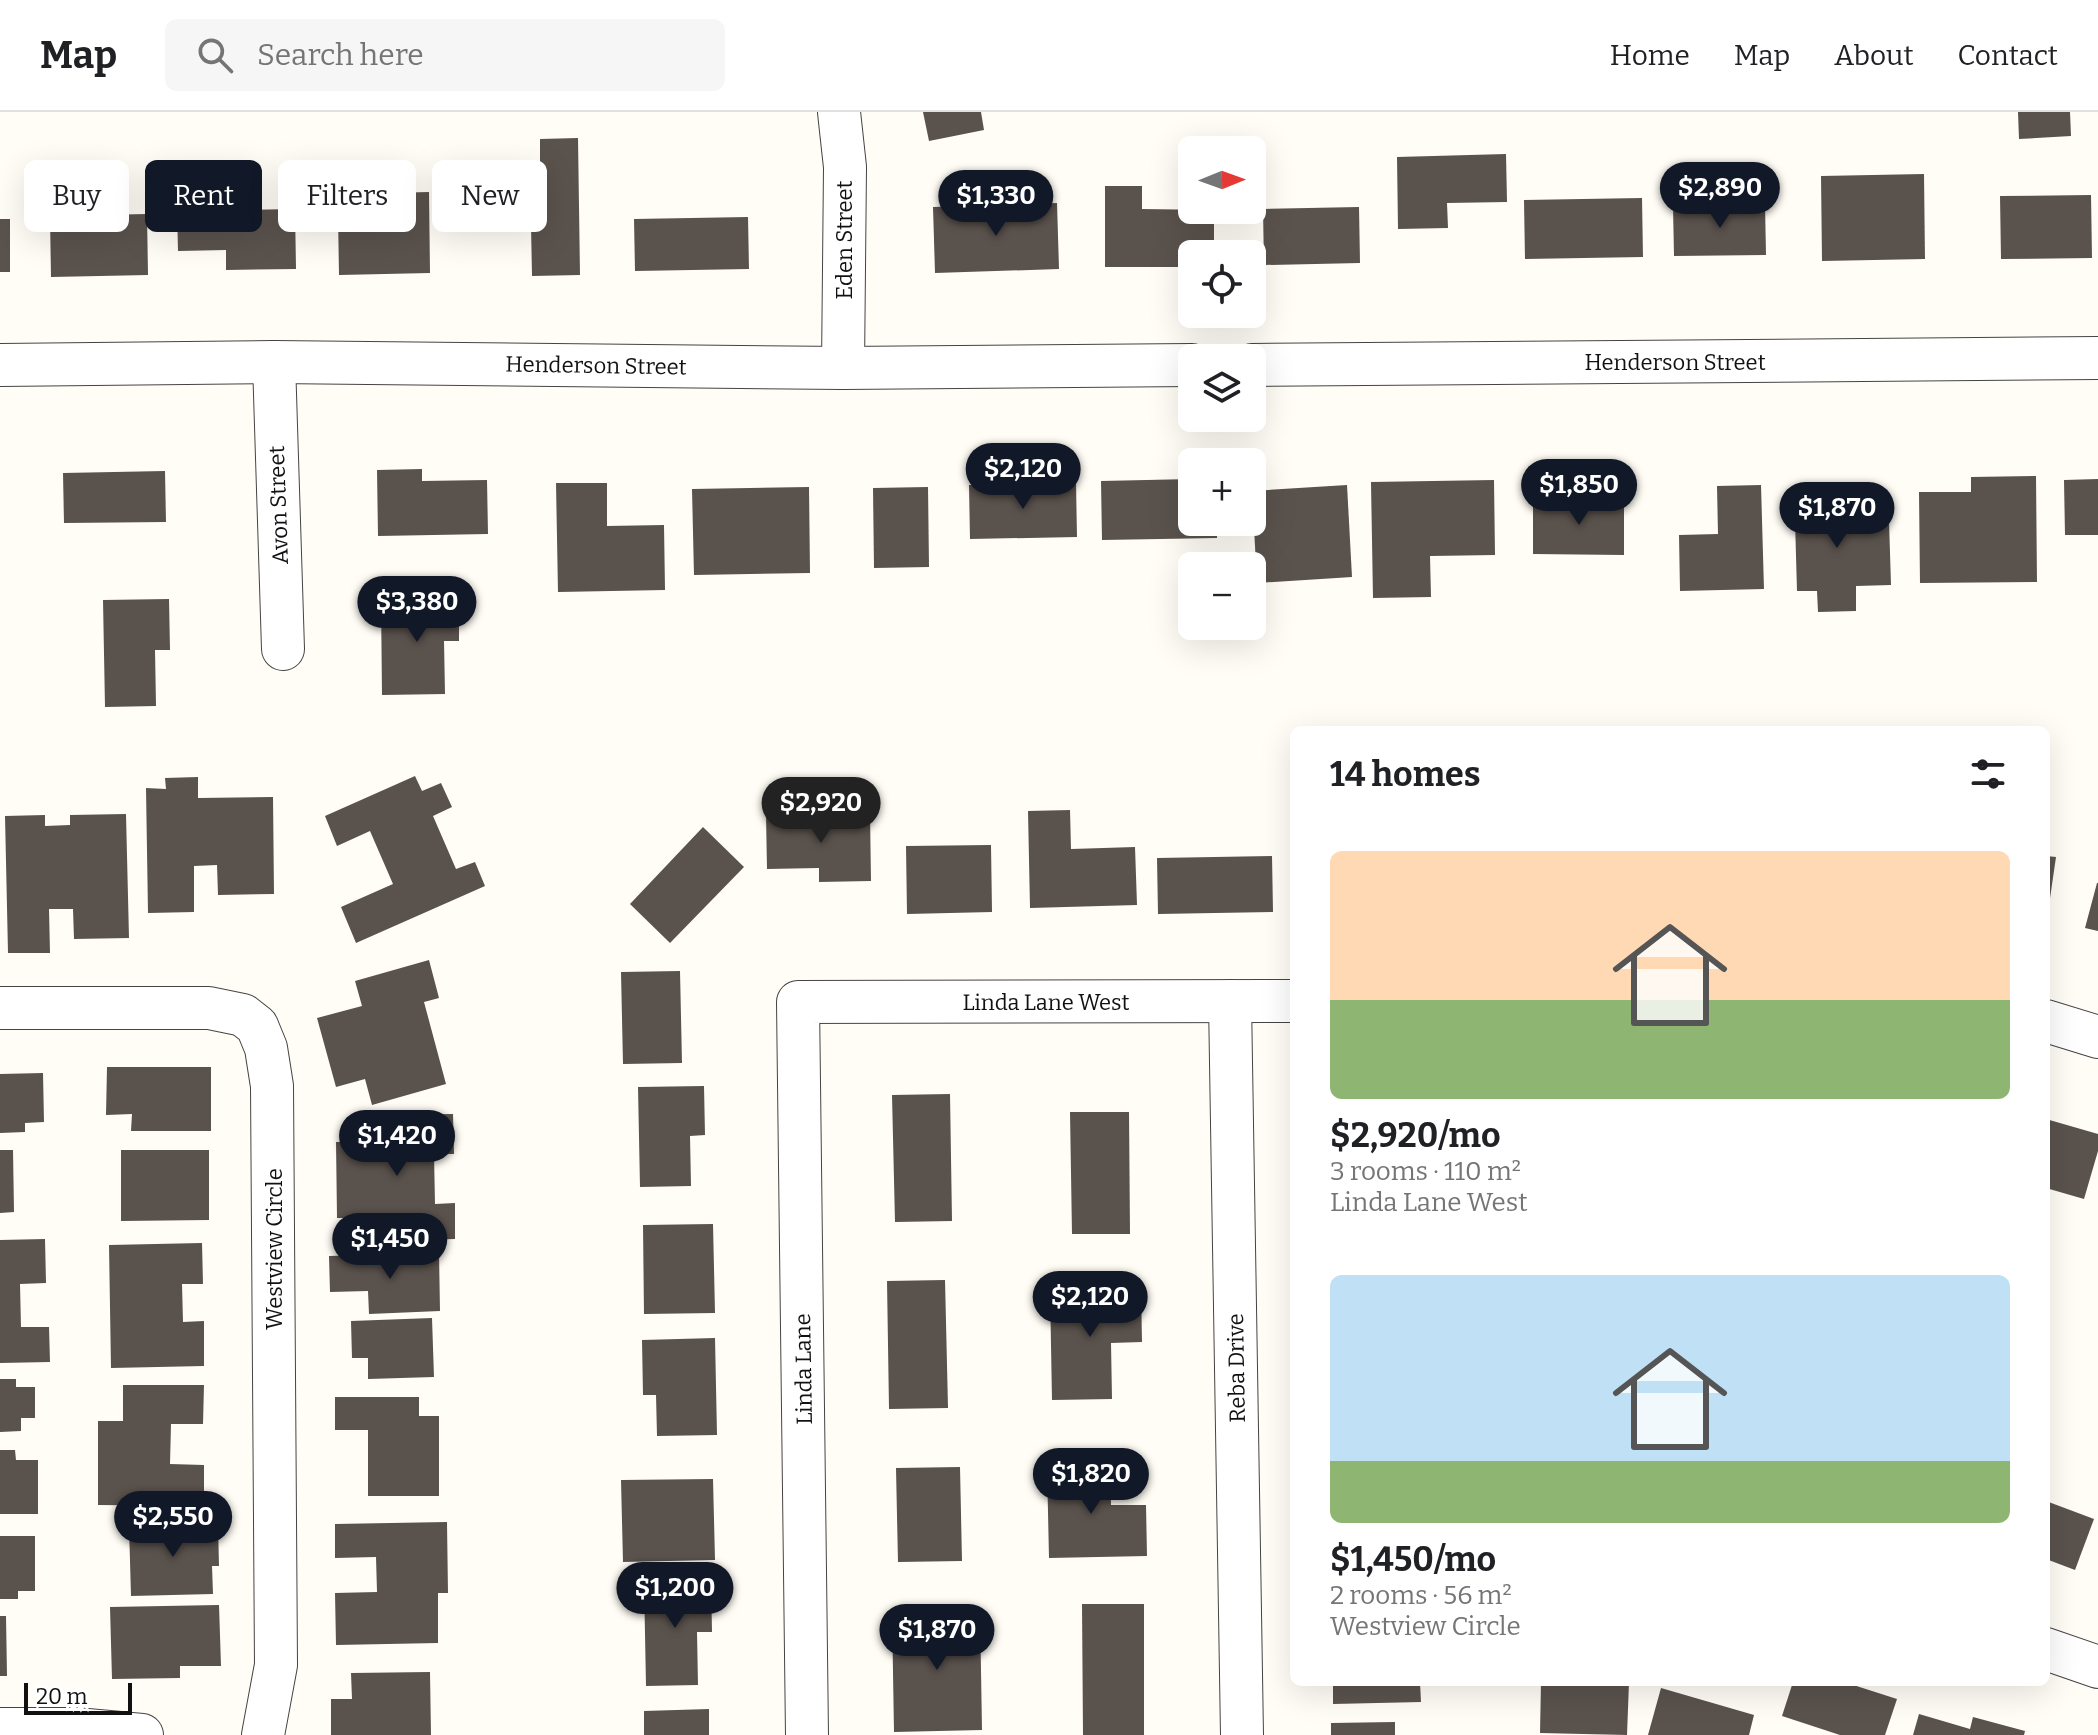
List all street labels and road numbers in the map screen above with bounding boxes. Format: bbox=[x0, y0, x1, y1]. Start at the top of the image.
street label: Eden Street bbox=[831, 181, 858, 299]
street label: Henderson Street bbox=[1584, 349, 1766, 376]
street label: Henderson Street bbox=[505, 350, 687, 381]
street label: Avon Street bbox=[263, 445, 294, 565]
street label: Linda Lane West bbox=[962, 989, 1130, 1016]
street label: Westview Circle bbox=[261, 1168, 288, 1330]
street label: Linda Lane bbox=[789, 1313, 818, 1425]
street label: Reba Drive bbox=[1222, 1313, 1251, 1423]

